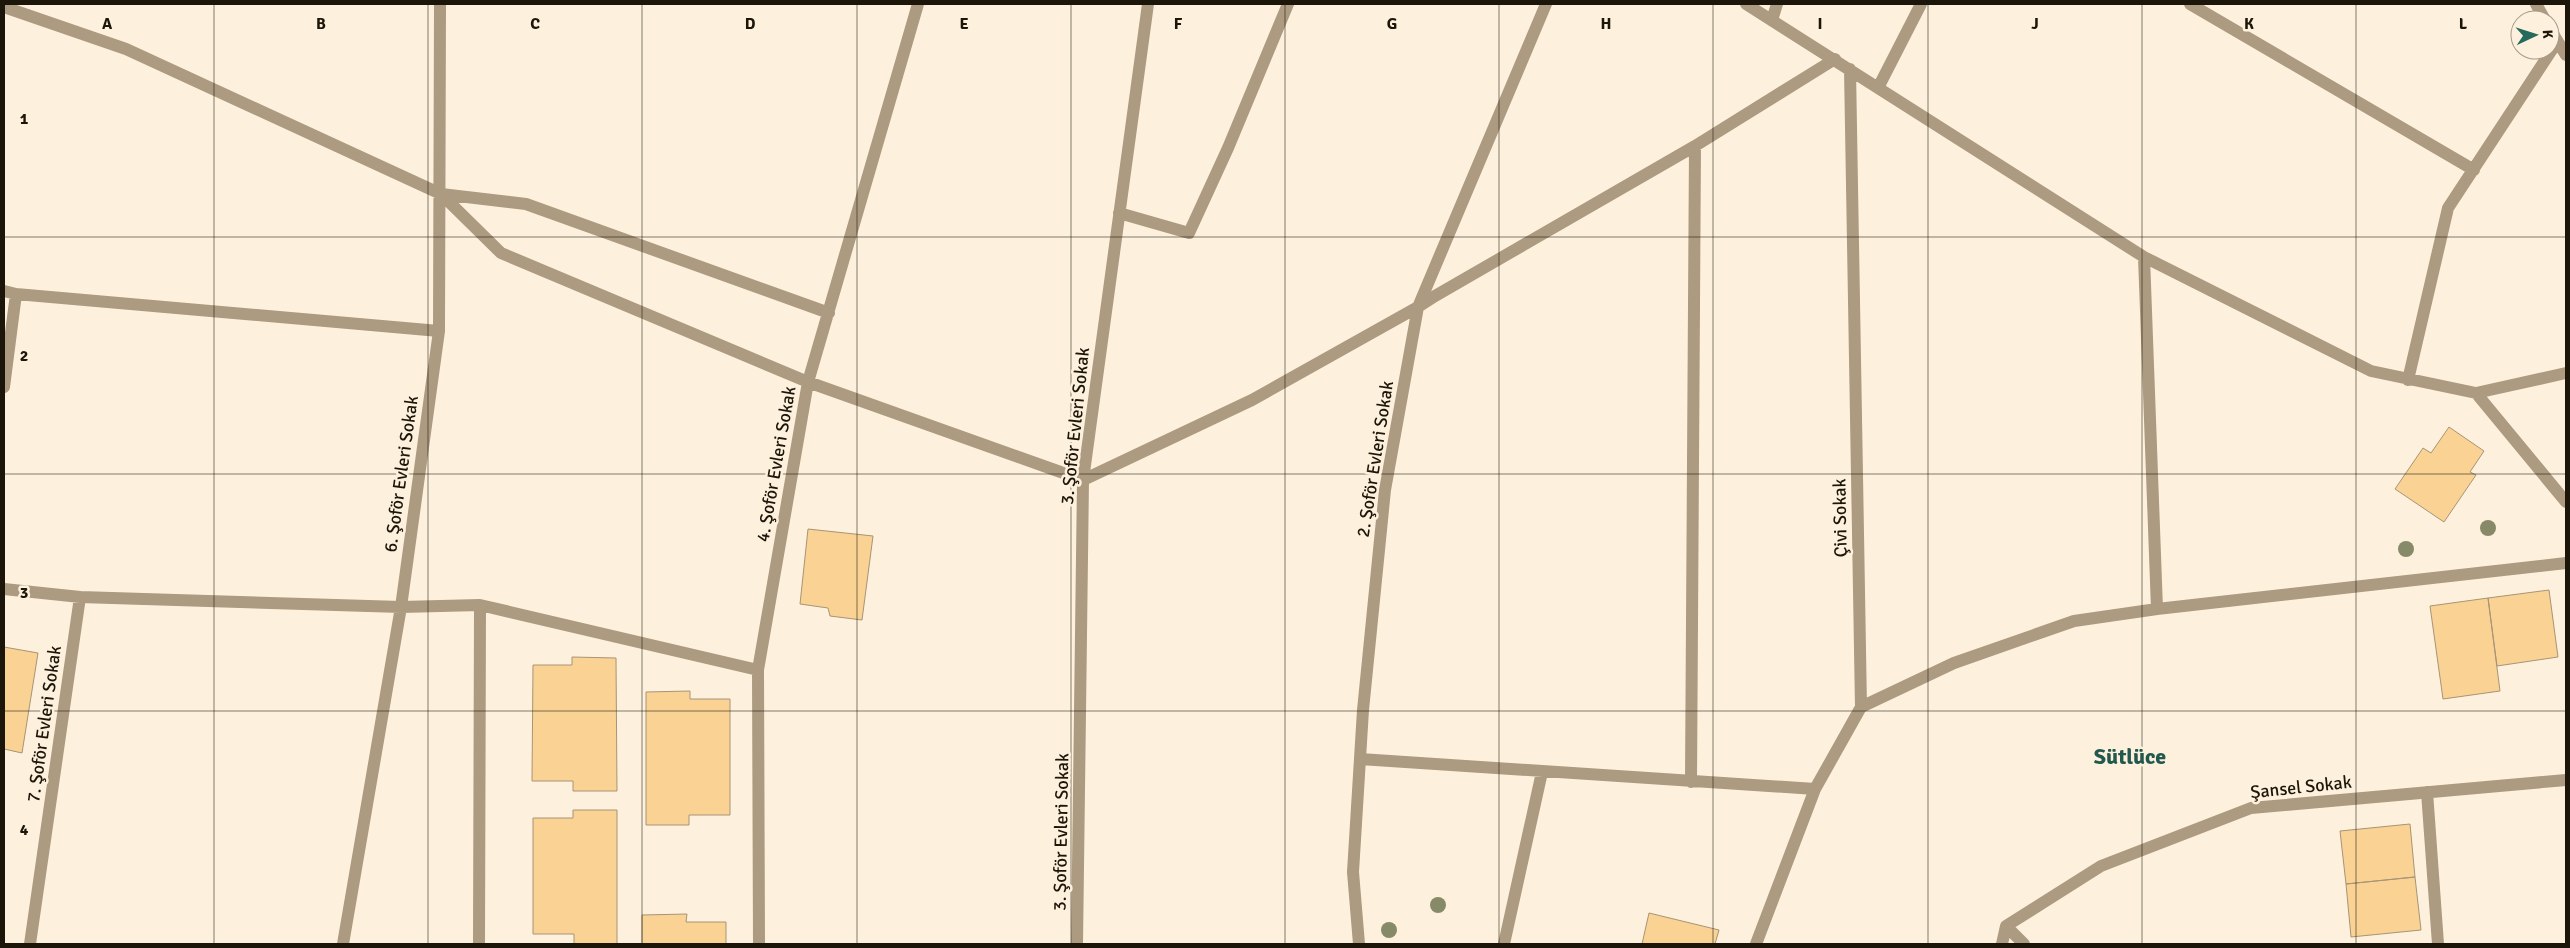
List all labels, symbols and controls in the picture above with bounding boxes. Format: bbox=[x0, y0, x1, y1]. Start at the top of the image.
north arrow bbox=[2510, 10, 2560, 60]
text: A bbox=[102, 14, 113, 34]
text: B bbox=[316, 14, 326, 34]
text: C bbox=[530, 14, 540, 34]
text: D bbox=[745, 14, 756, 34]
text: E bbox=[959, 14, 969, 34]
text: F bbox=[1174, 14, 1183, 34]
text: G bbox=[1387, 14, 1397, 34]
text: H bbox=[1601, 14, 1611, 34]
text: I bbox=[1817, 14, 1823, 34]
text: J bbox=[2031, 14, 2039, 34]
text: K bbox=[2244, 14, 2254, 34]
text: L bbox=[2459, 14, 2468, 34]
text: K bbox=[2539, 29, 2556, 39]
text: 1 bbox=[20, 109, 29, 129]
text: 2 bbox=[20, 346, 28, 366]
street label: 3. Şoför Evleri Sokak bbox=[1056, 346, 1094, 506]
street label: 2. Şoför Evleri Sokak bbox=[1352, 379, 1398, 539]
street label: 4. Şoför Evleri Sokak bbox=[751, 384, 801, 544]
street label: 6. Şoför Evleri Sokak bbox=[379, 394, 423, 554]
street label: Çivi Sokak bbox=[1828, 478, 1852, 558]
text: 3 bbox=[20, 583, 28, 603]
street label: 7. Şoför Evleri Sokak bbox=[22, 644, 66, 804]
district label: Sütlüce bbox=[2094, 743, 2166, 770]
street label: 3. Şoför Evleri Sokak bbox=[1049, 753, 1073, 911]
street label: Şansel Sokak bbox=[2249, 771, 2353, 803]
text: 4 bbox=[20, 820, 29, 840]

